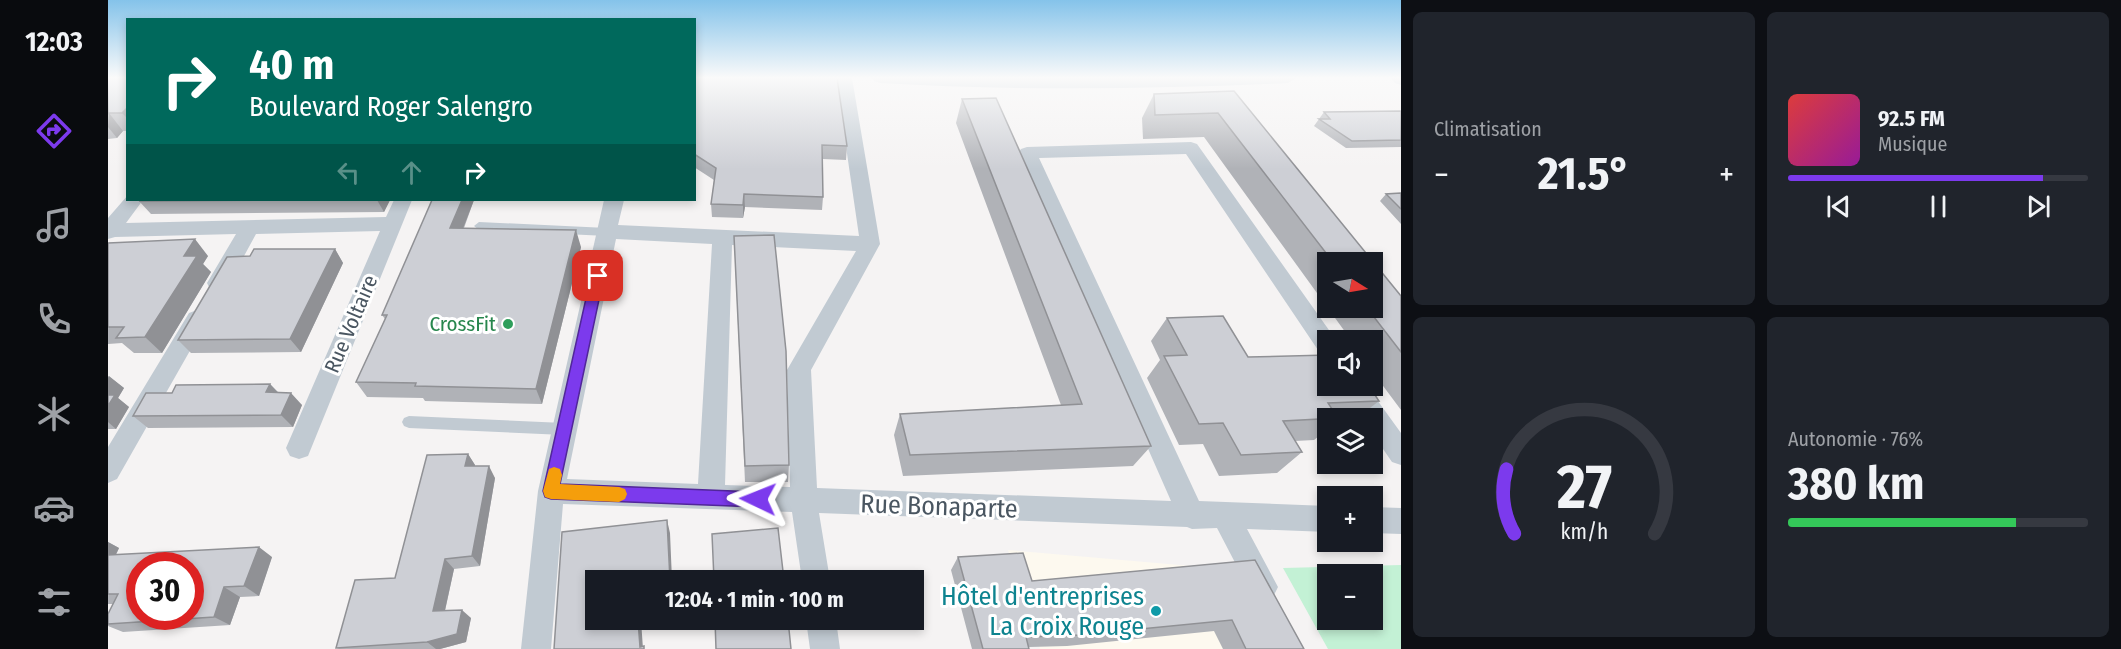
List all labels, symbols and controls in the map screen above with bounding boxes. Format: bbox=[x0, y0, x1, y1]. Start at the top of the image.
text: 12:03 bbox=[25, 26, 83, 58]
text: 40 m bbox=[249, 40, 334, 90]
icon: right bbox=[150, 42, 228, 120]
text: Boulevard Roger Salengro bbox=[249, 91, 533, 123]
text: 92.5 FM bbox=[1878, 105, 1945, 132]
icon: directions bbox=[33, 110, 75, 152]
text: Climatisation bbox=[1434, 117, 1542, 141]
text: Musique bbox=[1878, 132, 1947, 156]
text: 21.5° bbox=[1538, 147, 1630, 201]
text: − bbox=[1434, 155, 1449, 195]
text: + bbox=[1719, 155, 1734, 195]
icon: left bbox=[332, 156, 365, 189]
icon: ahead bbox=[395, 156, 428, 189]
icon: right bbox=[458, 156, 491, 189]
icon: previous bbox=[1822, 190, 1855, 223]
icon: pause bbox=[1922, 190, 1955, 223]
icon: next bbox=[2022, 190, 2055, 223]
icon: music bbox=[33, 204, 75, 246]
pin bbox=[572, 250, 623, 301]
north arrow bbox=[1317, 252, 1383, 318]
map controls bbox=[1317, 252, 1383, 630]
icon: arrive bbox=[581, 259, 614, 292]
street label: Rue Voltaire bbox=[319, 271, 383, 377]
icon: phone bbox=[33, 298, 75, 340]
place label: CrossFit bbox=[429, 311, 496, 337]
marker: CrossFit bbox=[501, 317, 515, 331]
button: sound bbox=[1317, 330, 1383, 396]
icon: climate bbox=[33, 393, 75, 435]
button: layers bbox=[1317, 408, 1383, 474]
text: Autonomie · 76% bbox=[1788, 427, 1923, 451]
text: 27 bbox=[1555, 450, 1612, 525]
text: 380 km bbox=[1788, 457, 1924, 511]
position arrow bbox=[726, 467, 790, 531]
button: + bbox=[1317, 486, 1383, 552]
icon: car bbox=[33, 487, 75, 529]
street label: Rue Bonaparte bbox=[860, 488, 1018, 525]
text: km/h bbox=[1560, 519, 1608, 545]
speed limit sign: 30 bbox=[126, 552, 204, 630]
button: − bbox=[1317, 564, 1383, 630]
icon: filters bbox=[33, 581, 75, 623]
place label: Hôtel d'entreprises La Croix Rouge bbox=[941, 581, 1144, 642]
text: 12:04 · 1 min · 100 m bbox=[665, 586, 844, 613]
marker: Hôtel d'entreprises La Croix Rouge bbox=[1149, 604, 1163, 618]

